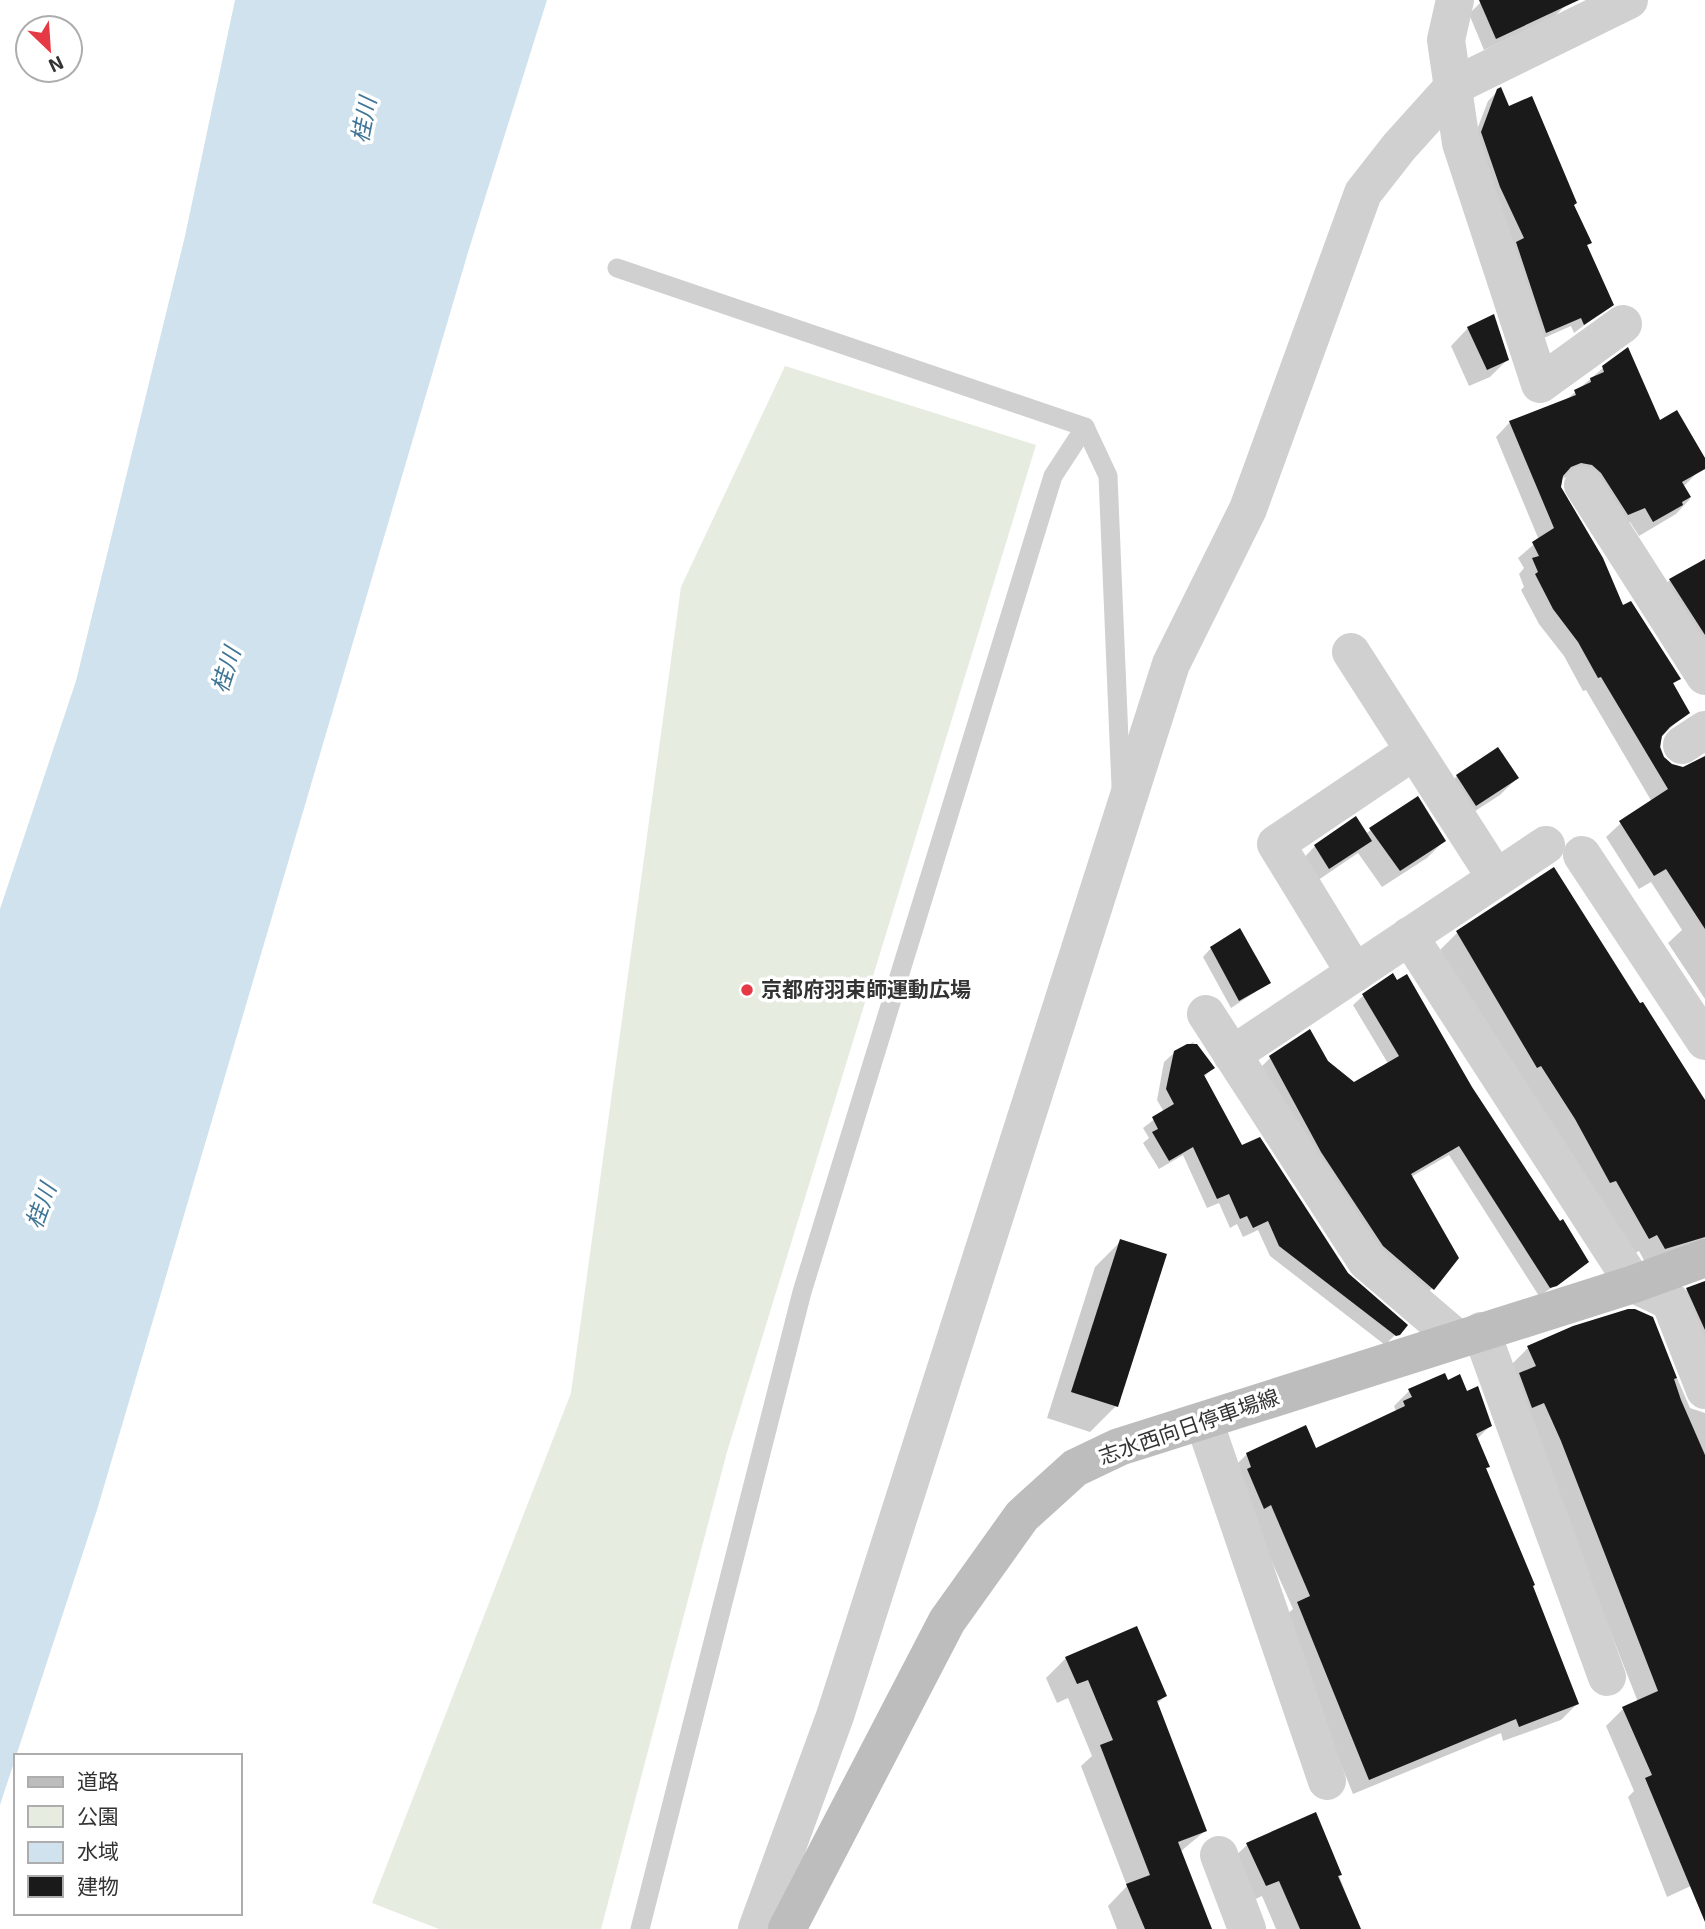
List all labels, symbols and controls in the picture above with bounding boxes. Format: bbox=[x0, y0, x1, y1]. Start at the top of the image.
north arrow bbox=[14, 14, 84, 84]
text: N bbox=[45, 52, 67, 78]
water label: 桂川 bbox=[345, 92, 382, 145]
water label: 桂川 bbox=[205, 641, 246, 696]
place label: 京都府羽束師運動広場 bbox=[761, 976, 971, 1001]
marker: 京都府羽束師運動広場 bbox=[739, 982, 755, 998]
water label: 桂川 bbox=[19, 1176, 62, 1232]
street label: 志水西向日停車場線 bbox=[1095, 1383, 1282, 1468]
legend bbox=[14, 1754, 242, 1915]
text: 道路 bbox=[77, 1768, 119, 1793]
text: 公園 bbox=[77, 1803, 119, 1828]
text: 水域 bbox=[77, 1838, 119, 1863]
text: 建物 bbox=[77, 1873, 119, 1898]

